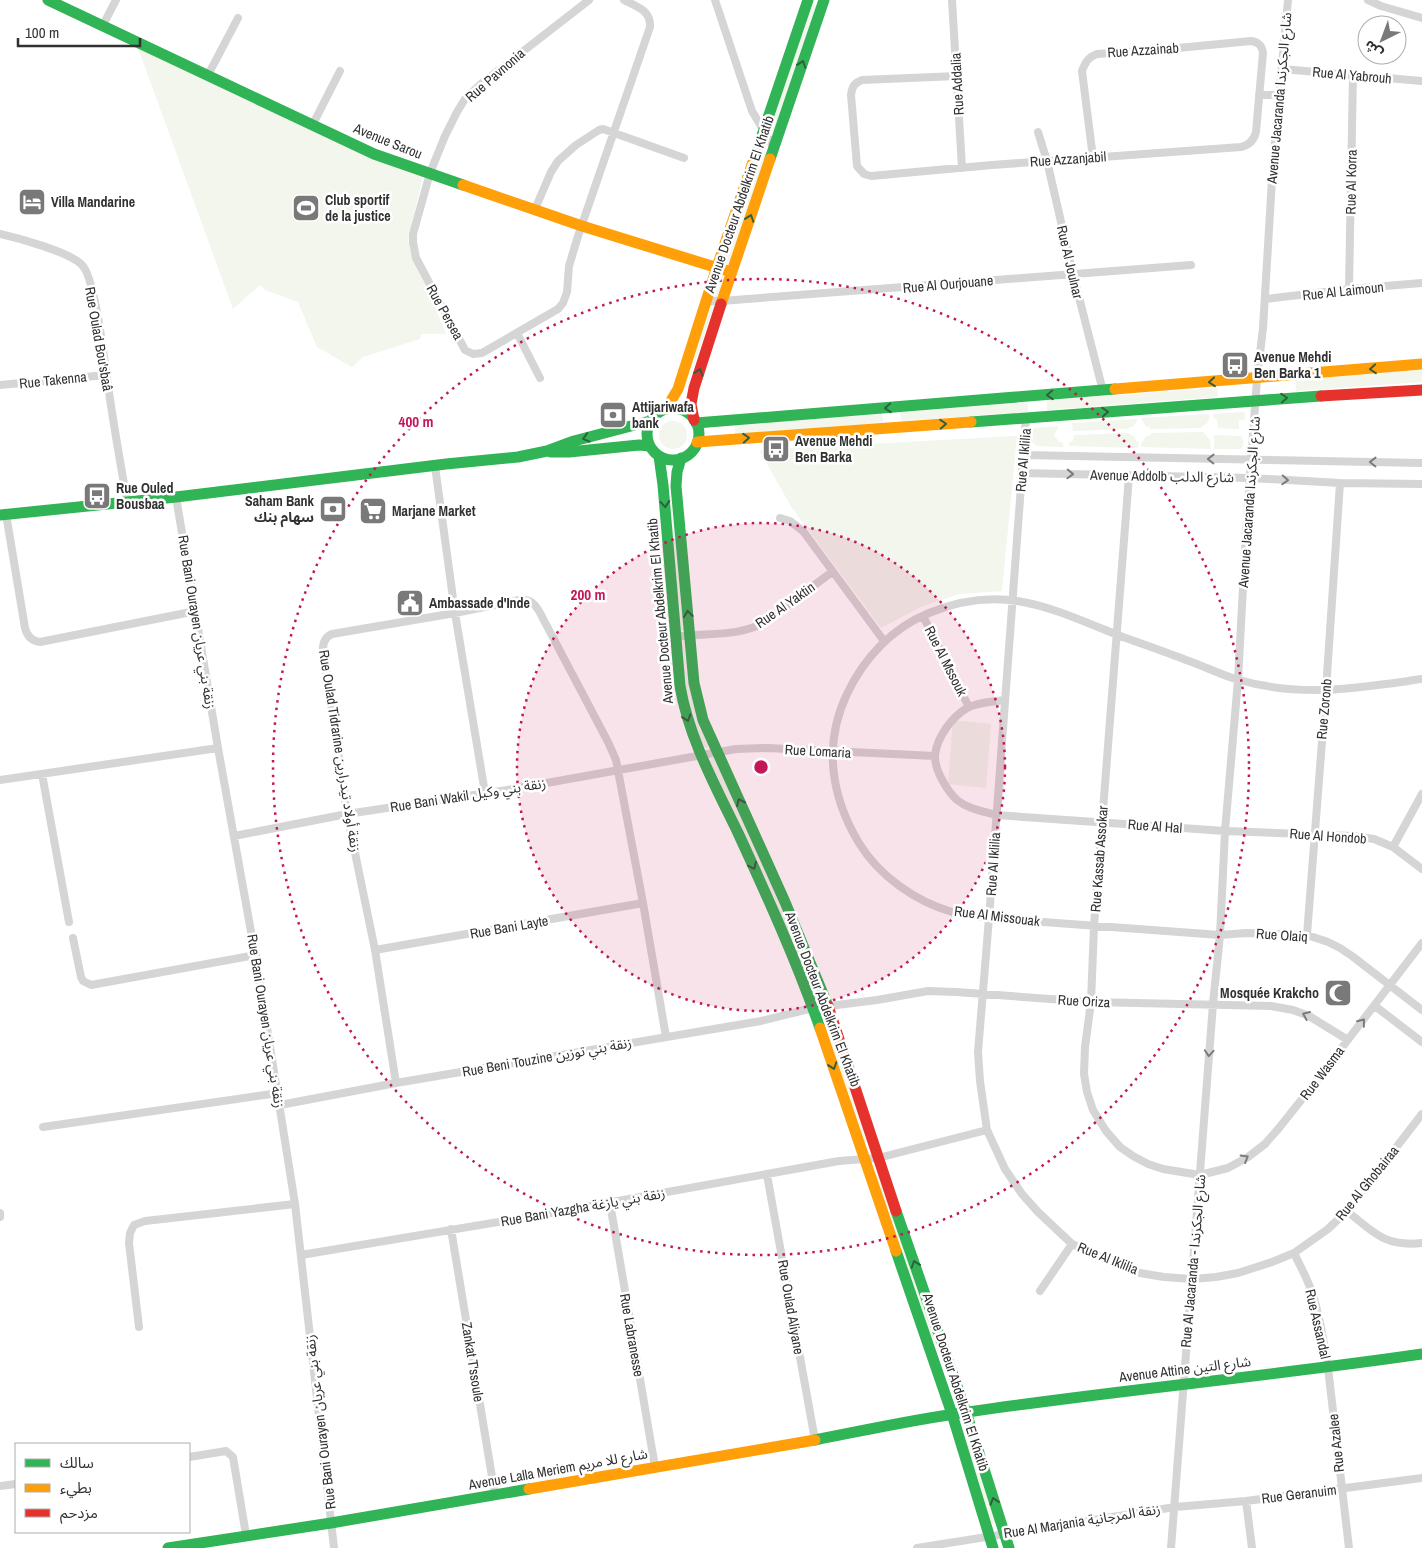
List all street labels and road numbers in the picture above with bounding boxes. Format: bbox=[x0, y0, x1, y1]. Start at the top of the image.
street label: Avenue Jacaranda شارع الجكرندا bbox=[1262, 12, 1297, 186]
street label: Rue Azzainab bbox=[1107, 39, 1179, 61]
street label: Rue Pavnonia bbox=[462, 44, 529, 106]
street label: Rue Addalia bbox=[946, 52, 968, 116]
street label: Rue Al Yabrouh bbox=[1312, 63, 1392, 87]
street label: Avenue Docteur Abdelkrim El Khatib bbox=[700, 113, 778, 296]
street label: Avenue Sarou bbox=[350, 119, 425, 163]
street label: Rue Azzanjabil bbox=[1029, 147, 1107, 171]
street label: Rue Al Korra bbox=[1341, 149, 1361, 215]
street label: Rue Al Joulnar bbox=[1053, 224, 1087, 301]
street label: Rue Al Ourjouane bbox=[902, 271, 994, 297]
street label: Rue Al Laimoun bbox=[1301, 278, 1385, 304]
street label: Rue Persea bbox=[422, 281, 468, 343]
street label: Rue Oulad Bou'sbaâ bbox=[81, 285, 117, 393]
street label: Rue Takenna bbox=[18, 367, 88, 392]
street label: Avenue Jacaranda شارع الجكرندا bbox=[1234, 416, 1266, 590]
street label: Rue Al Iklilia bbox=[1011, 427, 1035, 493]
street label: Avenue Addolb شارع الدلب bbox=[1089, 466, 1234, 488]
street label: Avenue Docteur Abdelkrim El Khatib bbox=[643, 517, 677, 706]
street label: Rue Bani Ourayen زنقة بني عريان bbox=[172, 534, 220, 711]
street label: Rue Al Yaktin bbox=[752, 578, 818, 632]
street label: Rue Al Mssouk bbox=[921, 623, 972, 699]
street label: Rue Oulad Tidrarine زنقة أولاد تيدرارين bbox=[315, 649, 365, 853]
street label: Rue Zoronb bbox=[1312, 678, 1336, 740]
street label: Rue Lomaria bbox=[784, 740, 852, 762]
street label: Rue Bani Wakil زنقة بني وكيل bbox=[389, 774, 548, 818]
street label: Rue Kassab Assokar bbox=[1086, 805, 1112, 913]
street label: Rue Al Hal bbox=[1127, 815, 1183, 837]
street label: Rue Al Hondob bbox=[1289, 824, 1367, 848]
street label: Rue Al Iklilia bbox=[982, 831, 1004, 896]
street label: Rue Al Missouak bbox=[953, 902, 1041, 930]
street label: Avenue Docteur Abdelkrim El Khatib bbox=[781, 908, 865, 1089]
street label: Rue Bani Layte bbox=[468, 911, 550, 943]
street label: Rue Olaiq bbox=[1256, 924, 1308, 946]
street label: Rue Bani Ourayen زنقة بني عريان bbox=[241, 933, 289, 1110]
street label: Rue Oriza bbox=[1057, 991, 1111, 1011]
street label: Rue Beni Touzine زنقة بني توزين bbox=[461, 1033, 633, 1083]
street label: Rue Wasma bbox=[1296, 1042, 1348, 1103]
street label: Rue Al Ghobairaa bbox=[1331, 1141, 1403, 1224]
street label: Rue Al Jacaranda - شارع الجكرندا bbox=[1176, 1174, 1212, 1349]
street label: Rue Bani Yazgha زنقة بني يازغة bbox=[499, 1184, 667, 1233]
street label: Rue Al Iklilia bbox=[1075, 1238, 1142, 1279]
street label: Rue Oulad Aliyane bbox=[774, 1258, 808, 1356]
street label: Rue Assandal bbox=[1301, 1287, 1335, 1361]
street label: Avenue Docteur Abdelkrim El Khatib bbox=[918, 1290, 993, 1473]
street label: Rue Labranesse bbox=[616, 1292, 648, 1378]
street label: Zankat T'ssoule bbox=[458, 1321, 488, 1403]
street label: Rue Bani Ourayen زنقة بني عريان bbox=[300, 1333, 342, 1510]
street label: Avenue Attine شارع التين bbox=[1117, 1352, 1252, 1388]
street label: Rue Azalee bbox=[1324, 1413, 1348, 1473]
street label: Avenue Lalla Meriem شارع للا مريم bbox=[466, 1444, 649, 1496]
street label: Rue Geranuim bbox=[1261, 1480, 1337, 1508]
street label: Rue Al Marjania زنقة المرجانية bbox=[1002, 1500, 1162, 1542]

